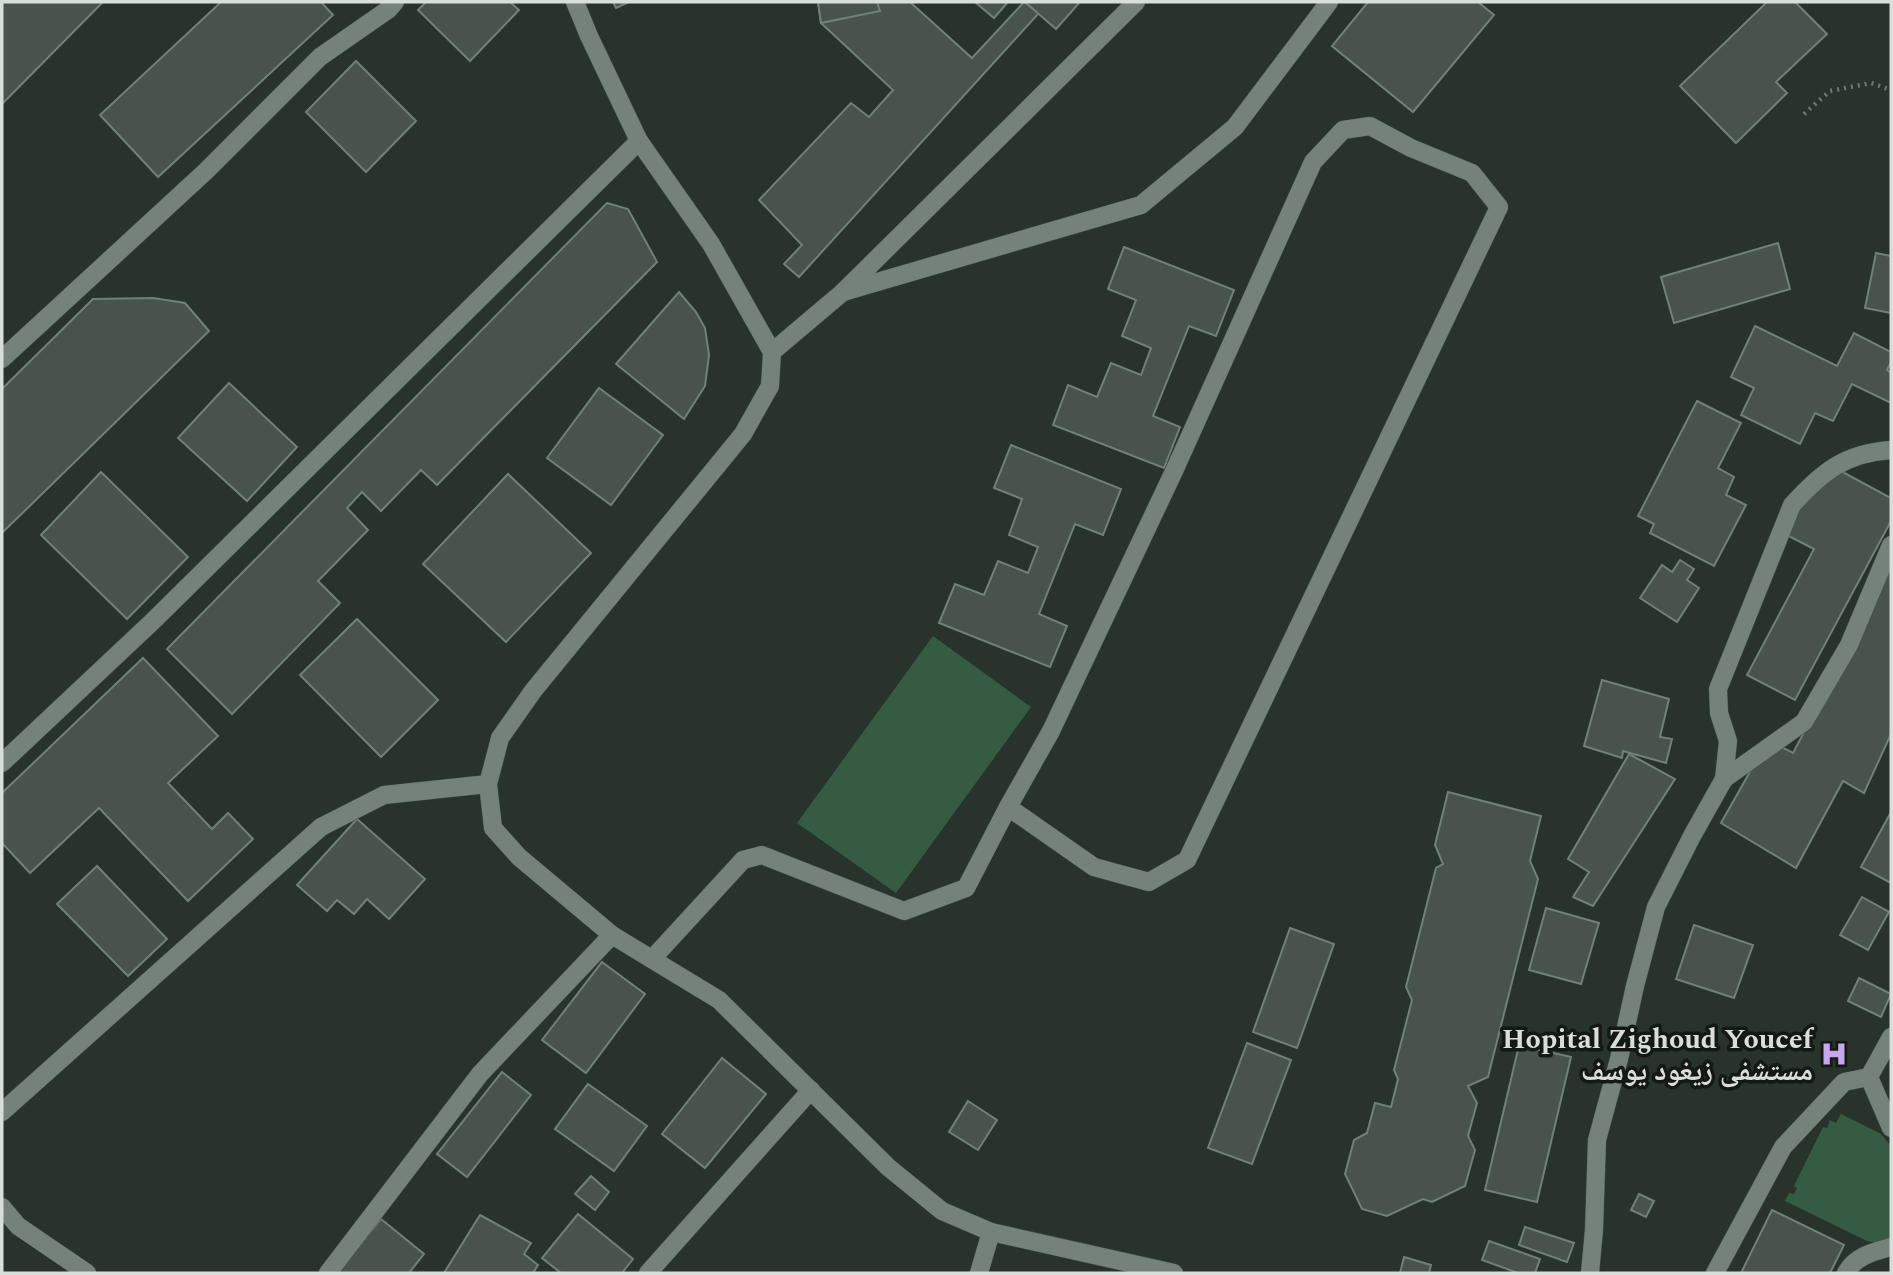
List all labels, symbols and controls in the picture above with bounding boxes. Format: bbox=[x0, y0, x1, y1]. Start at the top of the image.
place label: Hopital Zighoud Youcef مستشفى زيغود يوسف bbox=[1502, 1018, 1815, 1093]
hospital icon: Hopital Zighoud Youcef مستشفى زيغود يوسف bbox=[1819, 1039, 1849, 1069]

